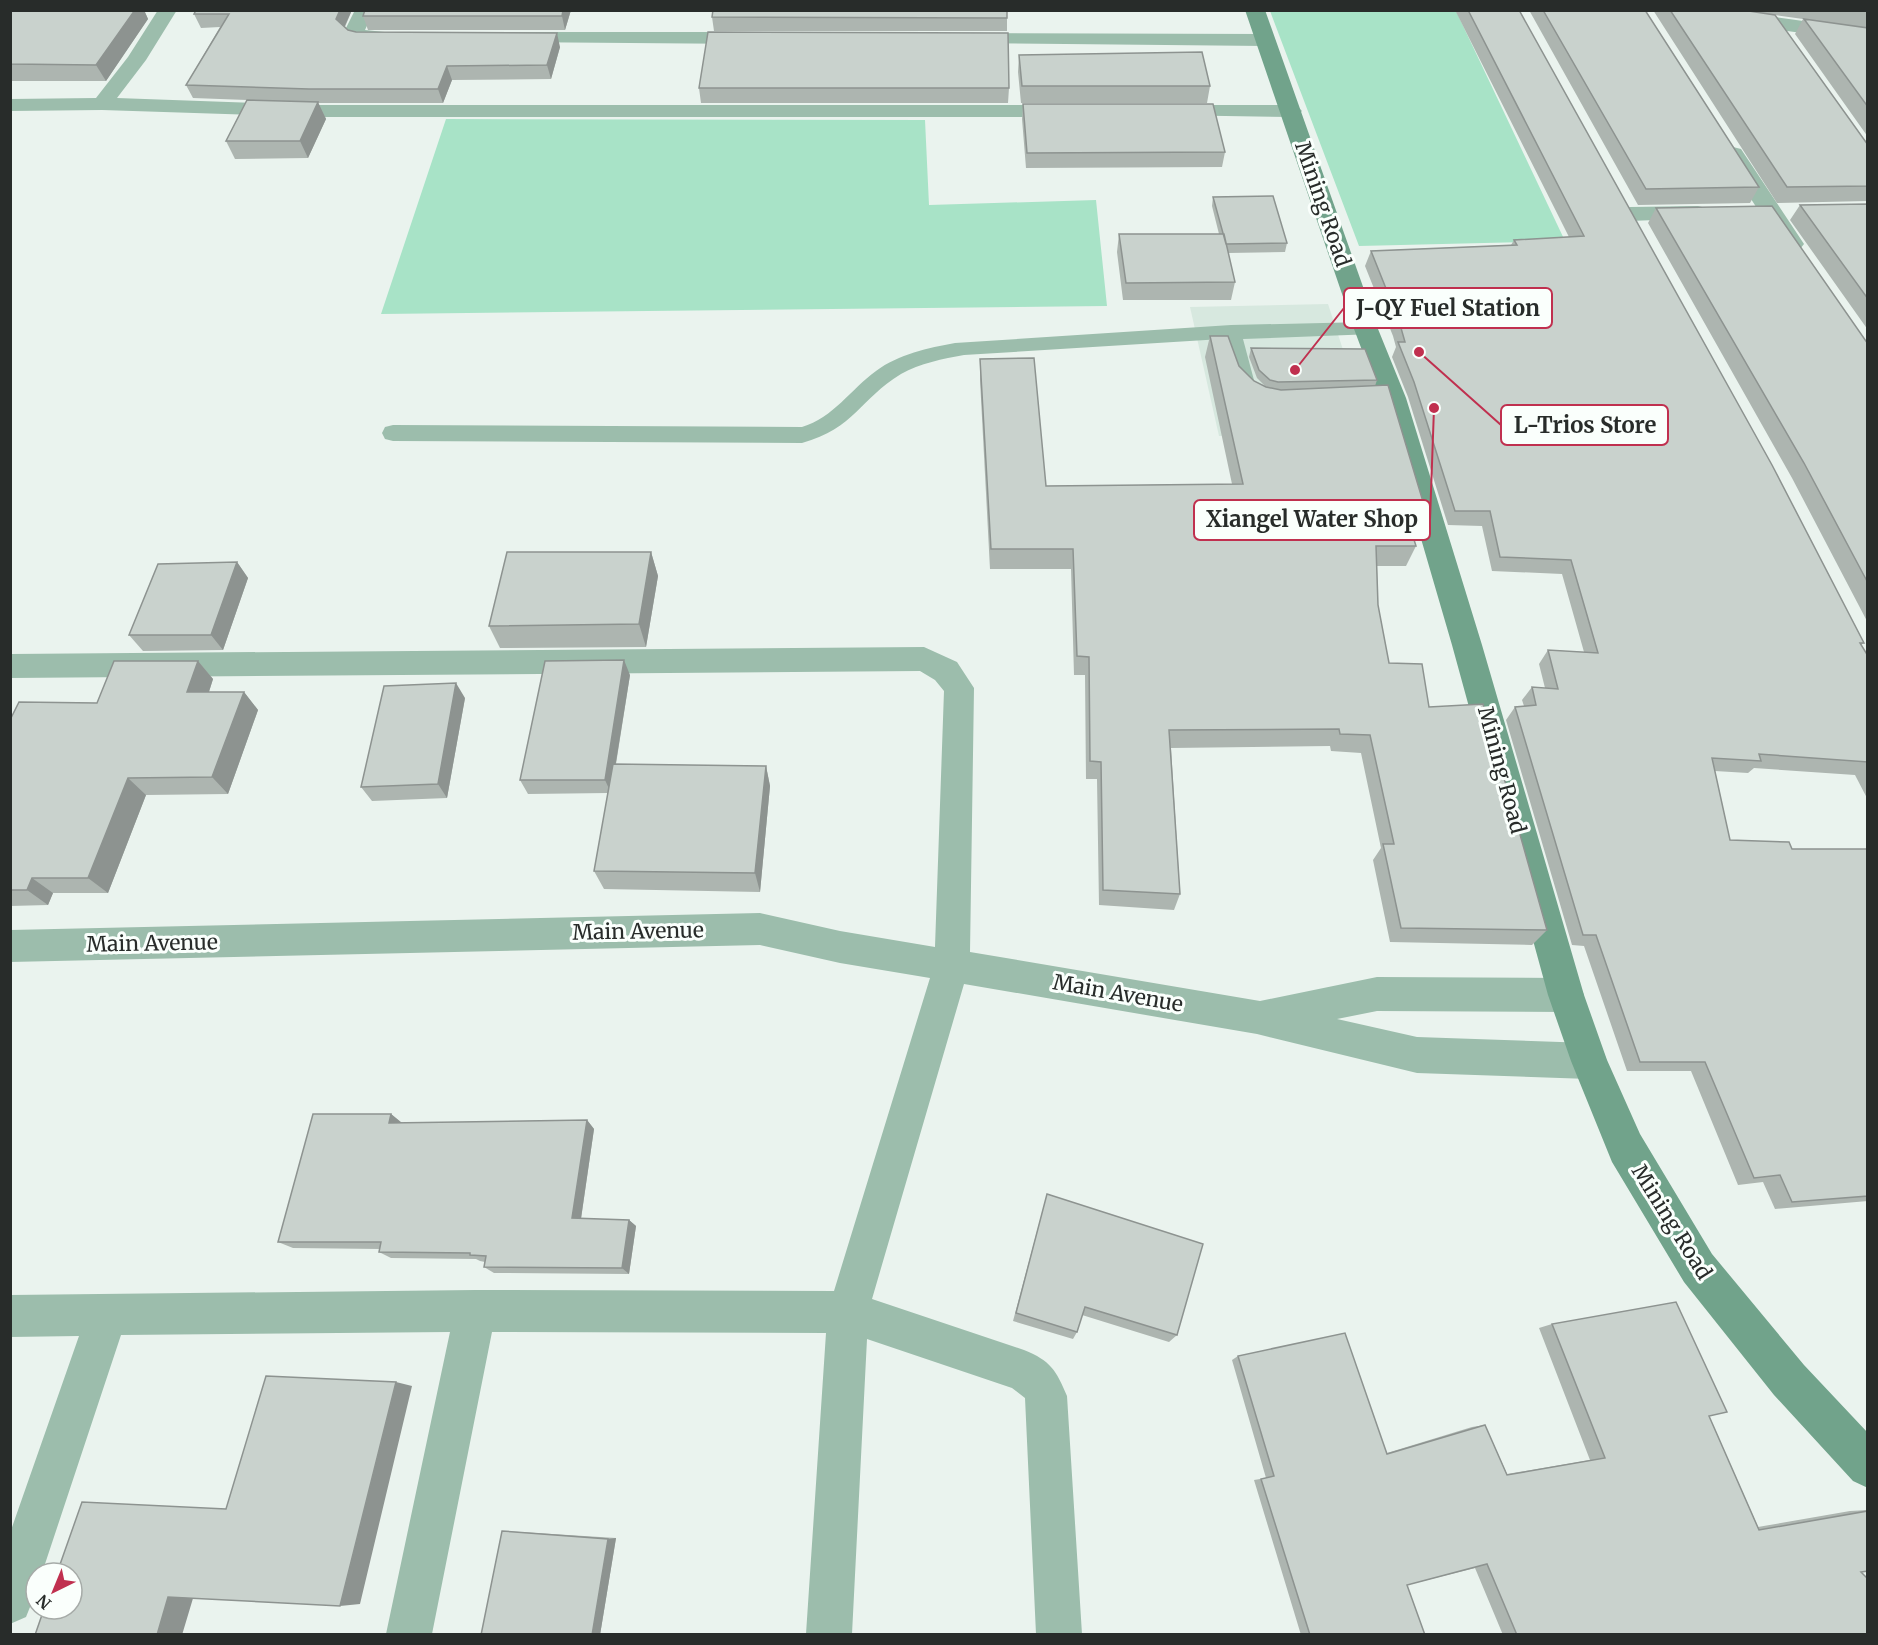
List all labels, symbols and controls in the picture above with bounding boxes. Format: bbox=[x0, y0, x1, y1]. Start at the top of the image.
street label: Mining Road bbox=[1289, 138, 1357, 270]
callout: J-QY Fuel Station bbox=[1344, 288, 1552, 328]
text: J-QY Fuel Station bbox=[1355, 294, 1540, 322]
callout: L-Trios Store bbox=[1501, 405, 1668, 445]
text: L-Trios Store bbox=[1514, 411, 1656, 439]
callout: Xiangel Water Shop bbox=[1194, 500, 1430, 540]
text: Xiangel Water Shop bbox=[1206, 505, 1418, 533]
street label: Mining Road bbox=[1472, 703, 1532, 837]
street label: Main Avenue bbox=[572, 916, 704, 946]
street label: Main Avenue bbox=[86, 928, 218, 958]
street label: Main Avenue bbox=[1051, 968, 1185, 1018]
street label: Mining Road bbox=[1626, 1159, 1718, 1285]
north arrow bbox=[24, 1561, 84, 1621]
text: N bbox=[32, 1590, 55, 1614]

